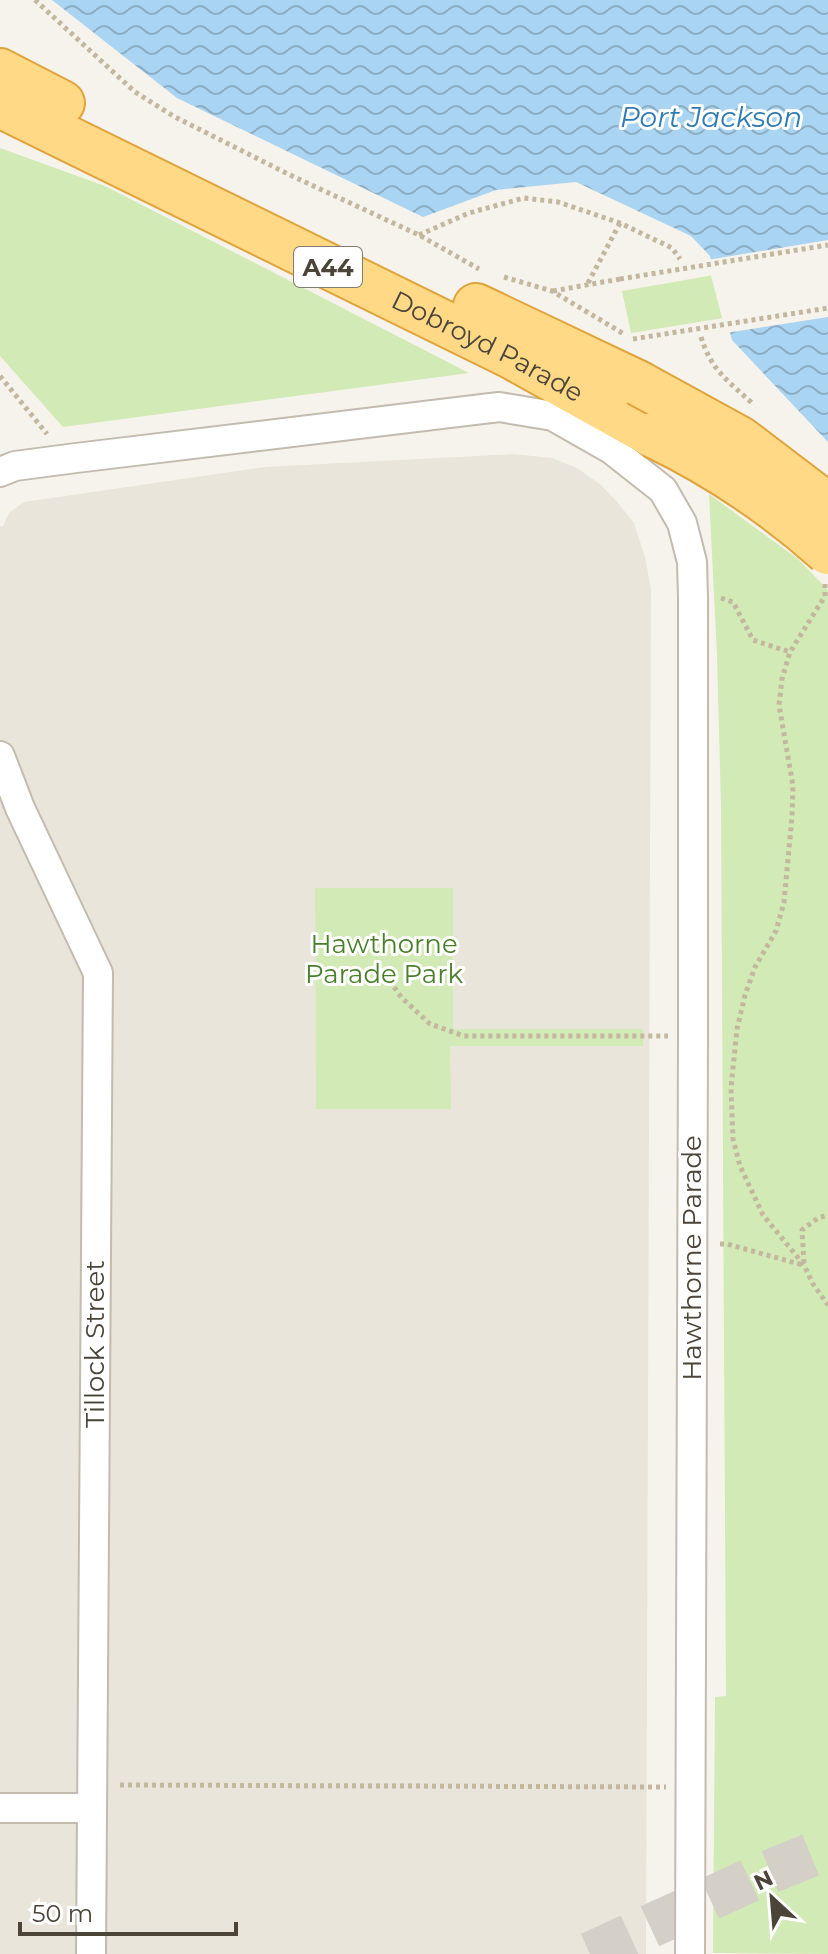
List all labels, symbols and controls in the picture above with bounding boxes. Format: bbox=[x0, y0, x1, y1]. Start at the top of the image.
water label: Port Jackson bbox=[620, 100, 802, 134]
road number: A44 bbox=[294, 247, 362, 287]
street label: Dobroyd Parade bbox=[386, 284, 589, 409]
park label: Hawthorne Parade Park bbox=[305, 928, 463, 990]
street label: Hawthorne Parade bbox=[676, 1135, 708, 1381]
street label: Tillock Street bbox=[79, 1260, 111, 1428]
north arrow bbox=[732, 1858, 812, 1938]
text: N bbox=[750, 1864, 777, 1897]
scale bar bbox=[20, 1886, 236, 1936]
text: 50 m bbox=[32, 1899, 93, 1928]

